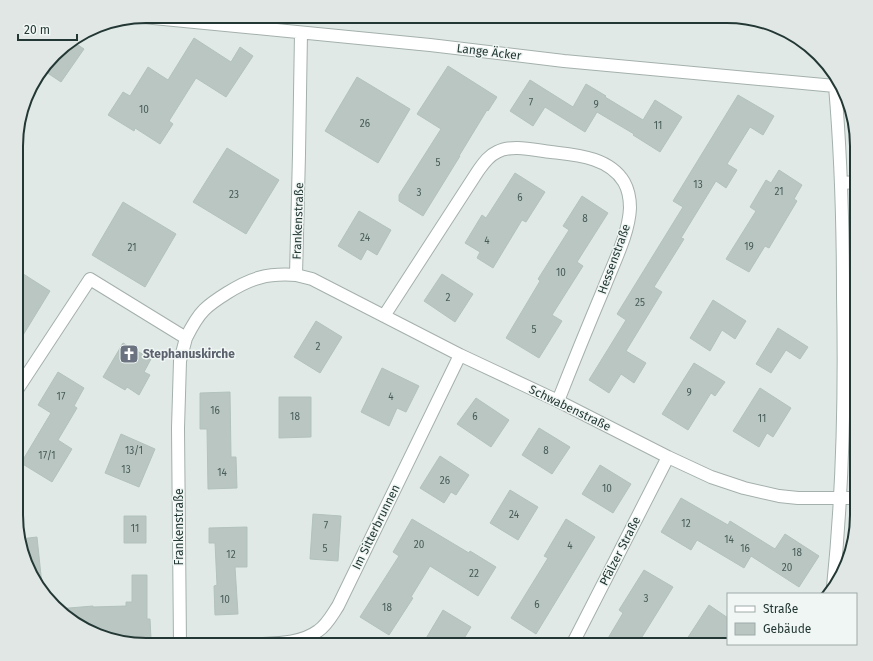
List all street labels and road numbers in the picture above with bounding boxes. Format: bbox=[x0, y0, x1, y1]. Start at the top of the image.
street label: Lange Äcker bbox=[456, 40, 523, 63]
street label: Frankenstraße bbox=[290, 182, 306, 260]
street label: Hessenstraße bbox=[595, 222, 633, 296]
street label: Schwabenstraße bbox=[527, 382, 613, 434]
street label: Im Sitterbrunnen bbox=[349, 482, 403, 572]
street label: Frankenstraße bbox=[172, 488, 186, 566]
street label: Pfälzer Straße bbox=[597, 514, 643, 588]

